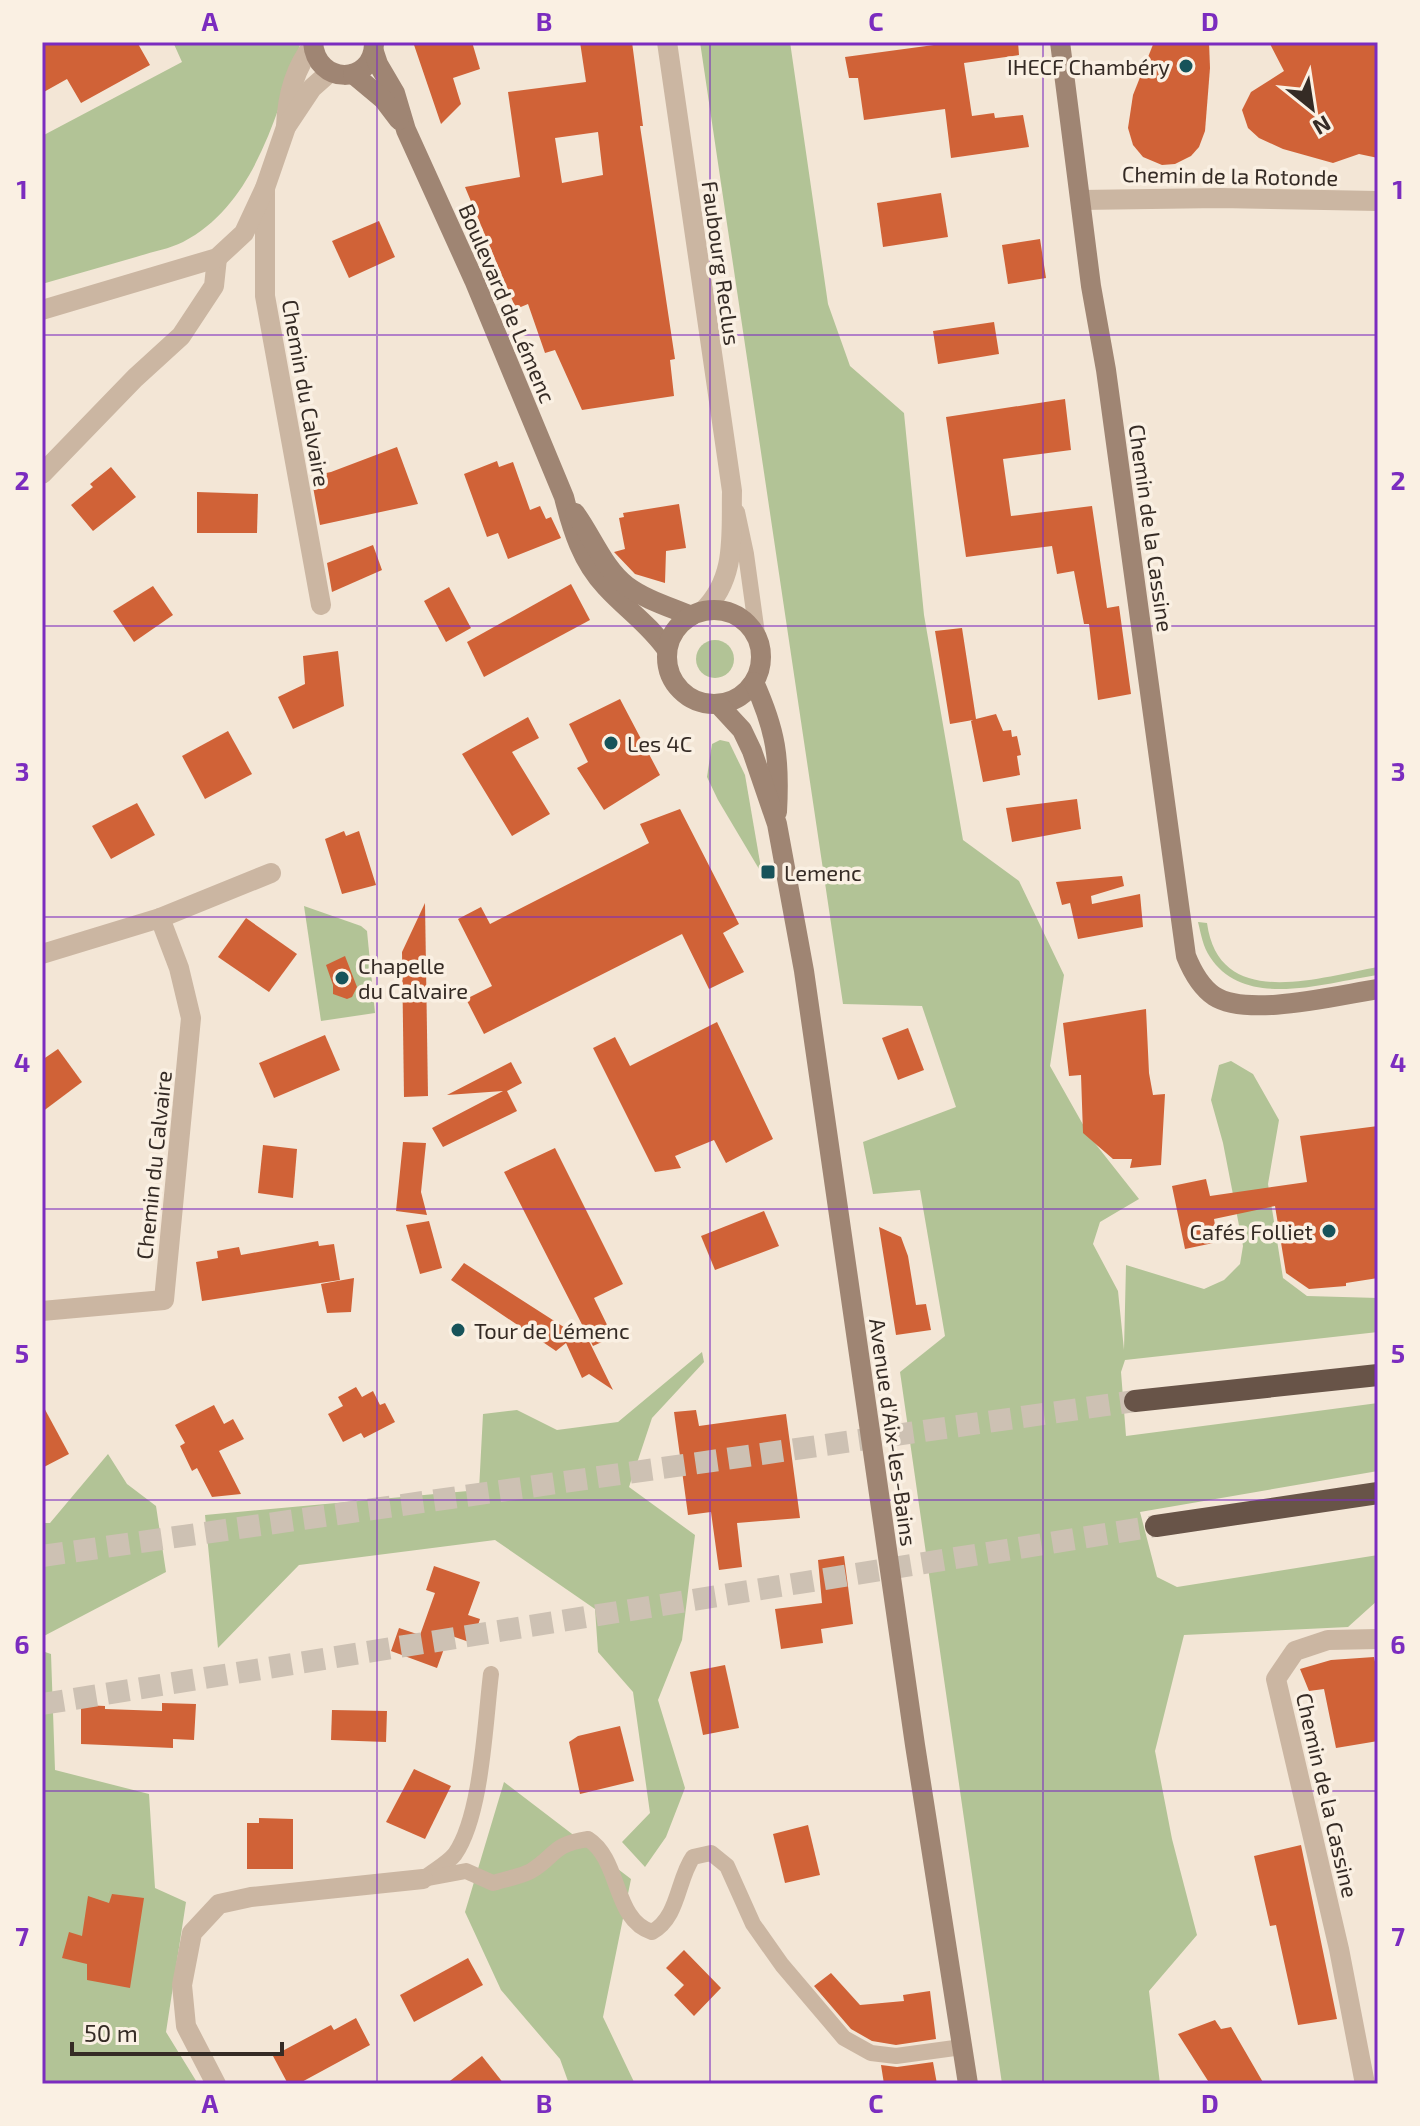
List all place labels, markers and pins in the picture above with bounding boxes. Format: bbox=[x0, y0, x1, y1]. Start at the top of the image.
place label: IHECF Chambéry bbox=[1007, 53, 1170, 79]
marker: IHECF Chambéry bbox=[1177, 57, 1195, 75]
place label: Les 4C bbox=[627, 730, 692, 756]
marker: Les 4C bbox=[602, 734, 620, 752]
place label: Lemenc bbox=[784, 859, 862, 885]
marker: Lemenc bbox=[759, 863, 777, 881]
place label: Chapelle du Calvaire bbox=[358, 952, 468, 1003]
marker: Chapelle du Calvaire bbox=[333, 969, 351, 987]
place label: Cafés Folliet bbox=[1190, 1218, 1313, 1244]
marker: Cafés Folliet bbox=[1320, 1222, 1338, 1240]
place label: Tour de Lémenc bbox=[474, 1317, 630, 1343]
marker: Tour de Lémenc bbox=[449, 1321, 467, 1339]

